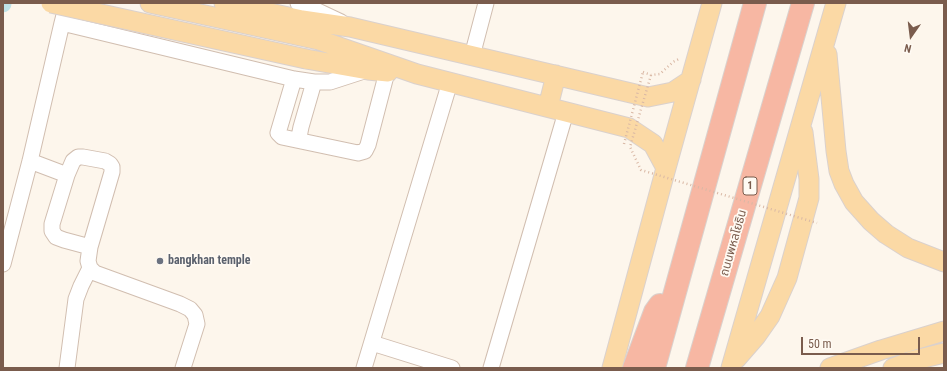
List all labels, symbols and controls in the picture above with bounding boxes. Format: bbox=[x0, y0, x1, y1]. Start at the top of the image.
north arrow bbox=[891, 16, 931, 56]
text: N bbox=[903, 41, 913, 55]
road number: 1 bbox=[743, 177, 757, 195]
street label: ถนนพหลโยธิน bbox=[718, 208, 750, 278]
place label: bangkhan temple bbox=[168, 254, 251, 268]
marker: bangkhan temple bbox=[155, 256, 165, 266]
scale bar bbox=[803, 329, 922, 355]
text: 50 m bbox=[808, 337, 832, 351]

